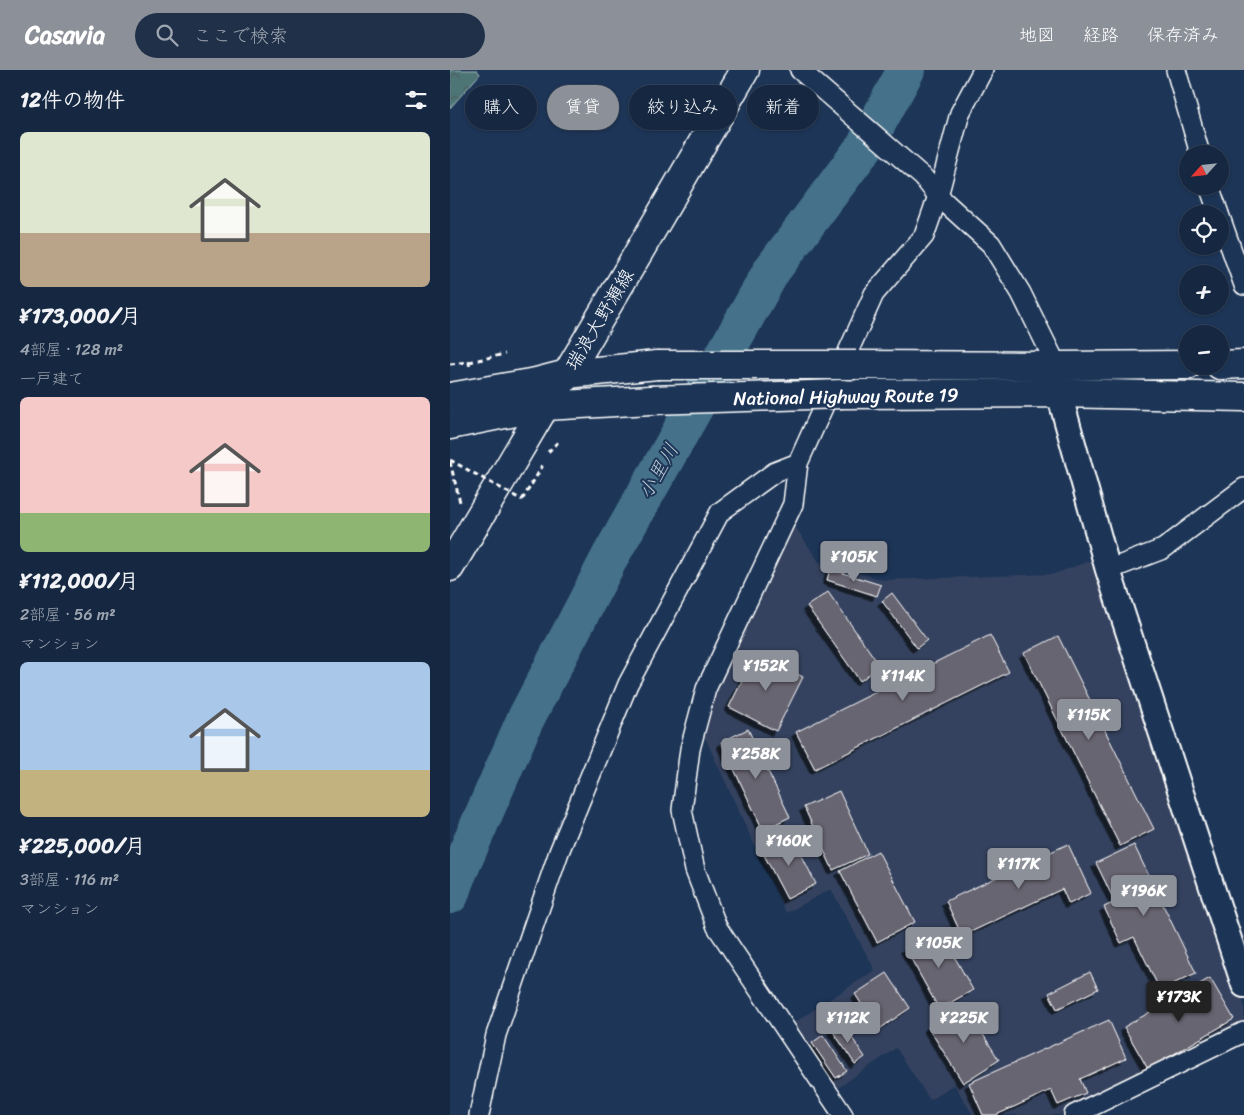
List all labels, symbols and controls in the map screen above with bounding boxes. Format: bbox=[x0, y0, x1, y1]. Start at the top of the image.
search box bbox=[135, 13, 485, 58]
text: Casavia bbox=[25, 14, 105, 56]
text: ここで検索 bbox=[193, 19, 288, 52]
text: 地図 bbox=[1019, 19, 1055, 51]
text: 経路 bbox=[1083, 19, 1119, 51]
text: 保存済み bbox=[1147, 19, 1219, 51]
icon: search bbox=[153, 21, 181, 49]
text: 12件の物件 bbox=[20, 81, 125, 119]
chip: 購入 bbox=[465, 85, 537, 130]
chip: 賃貸 bbox=[547, 85, 619, 130]
chip: 絞り込み bbox=[629, 85, 737, 130]
chip: 新着 bbox=[747, 85, 819, 130]
icon: filters bbox=[402, 86, 430, 114]
north arrow bbox=[1179, 145, 1229, 195]
map controls bbox=[1179, 145, 1229, 375]
icon: home bbox=[180, 165, 270, 255]
button: locate bbox=[1179, 205, 1229, 255]
street label: 瑞浪大野瀬線 bbox=[556, 262, 643, 377]
button: + bbox=[1179, 265, 1229, 315]
text: ¥173,000/月 bbox=[20, 297, 141, 335]
button: − bbox=[1179, 325, 1229, 375]
text: 4部屋 · 128 m² bbox=[20, 335, 123, 364]
text: 一戸建て bbox=[20, 364, 84, 393]
street label: National Highway Route 19 bbox=[733, 378, 959, 415]
icon: home bbox=[180, 430, 270, 520]
water label: 小里川 bbox=[628, 437, 689, 506]
pin: ¥105K bbox=[819, 540, 889, 583]
text: ¥105K bbox=[831, 542, 877, 571]
text: ¥112,000/月 bbox=[20, 562, 139, 600]
text: 2部屋 · 56 m² bbox=[20, 600, 115, 629]
text: マンション bbox=[20, 629, 99, 658]
pin: ¥152K bbox=[731, 650, 801, 692]
text: ¥152K bbox=[744, 651, 788, 680]
pin: ¥114K bbox=[868, 660, 938, 702]
text: ¥114K bbox=[882, 661, 924, 690]
icon: home bbox=[180, 695, 270, 785]
pin: ¥115K bbox=[1054, 698, 1124, 741]
text: ¥115K bbox=[1068, 700, 1110, 729]
pin: ¥258K bbox=[721, 738, 791, 780]
text: ¥258K bbox=[732, 739, 780, 768]
pin: ¥160K bbox=[754, 824, 824, 867]
text: ¥160K bbox=[767, 826, 811, 855]
text: ¥225,000/月 bbox=[20, 827, 146, 865]
pin: ¥117K bbox=[984, 848, 1054, 890]
text: ¥117K bbox=[998, 849, 1040, 878]
text: 3部屋 · 116 m² bbox=[20, 865, 119, 894]
pin: ¥196K bbox=[1109, 874, 1179, 917]
text: ¥196K bbox=[1122, 876, 1166, 905]
text: マンション bbox=[20, 894, 99, 923]
pin: ¥105K bbox=[904, 926, 974, 969]
text: ¥105K bbox=[916, 928, 962, 957]
pin: ¥173K bbox=[1144, 980, 1214, 1023]
text: ¥173K bbox=[1157, 982, 1201, 1011]
pin: ¥112K bbox=[813, 1002, 883, 1044]
pin: ¥225K bbox=[929, 1002, 999, 1044]
text: ¥112K bbox=[827, 1003, 869, 1032]
text: ¥225K bbox=[941, 1003, 987, 1032]

